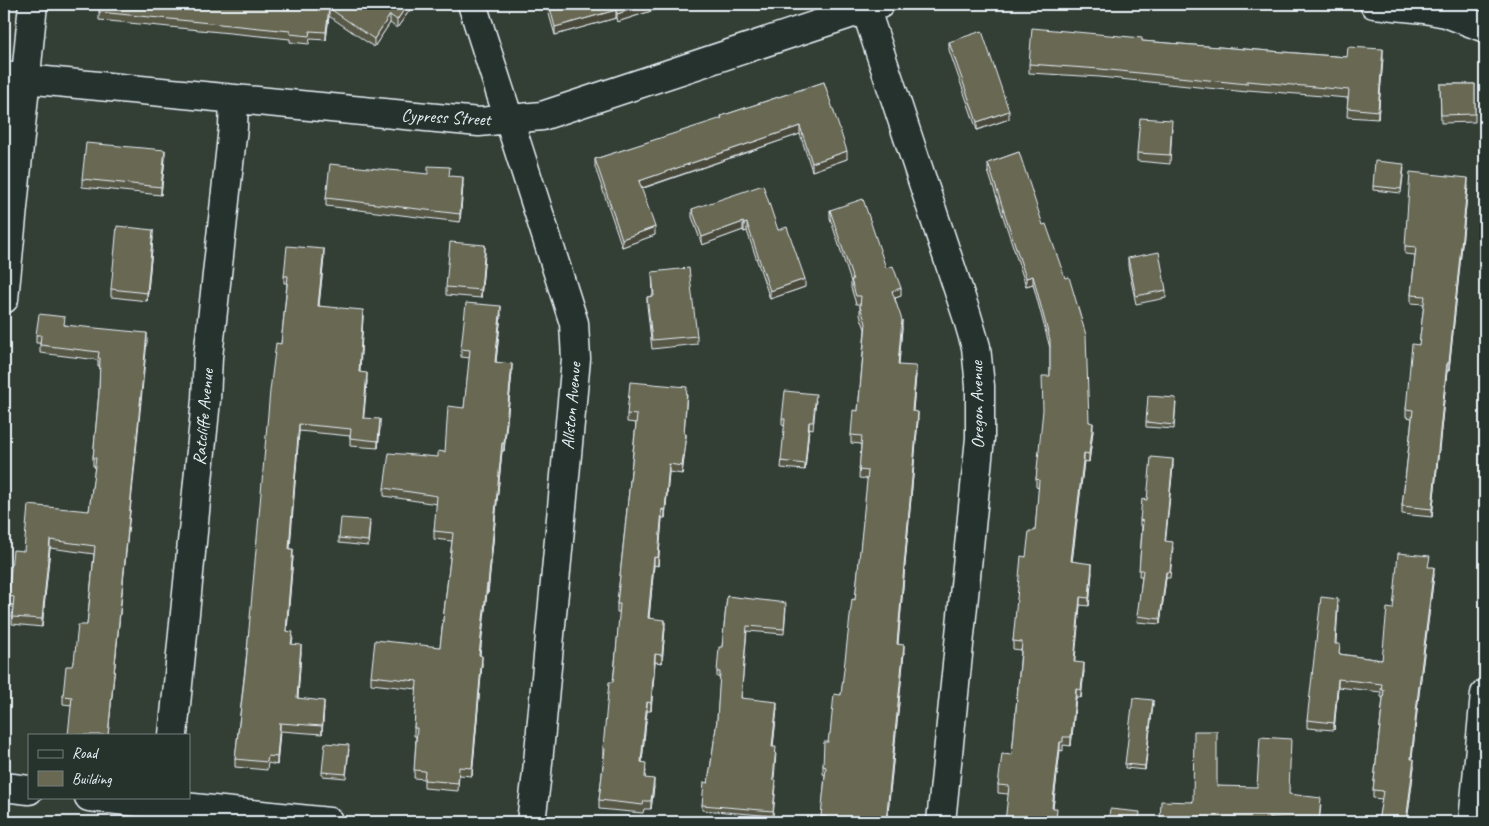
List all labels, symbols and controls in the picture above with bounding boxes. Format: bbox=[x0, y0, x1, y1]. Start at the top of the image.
street label: Cypress Street bbox=[401, 104, 493, 130]
street label: Allston Avenue bbox=[556, 360, 586, 451]
street label: Oregon Avenue bbox=[965, 360, 989, 449]
street label: Ratcliffe Avenue bbox=[188, 367, 218, 466]
legend bbox=[28, 734, 190, 798]
text: Road bbox=[72, 744, 99, 763]
text: Building bbox=[72, 770, 112, 789]

